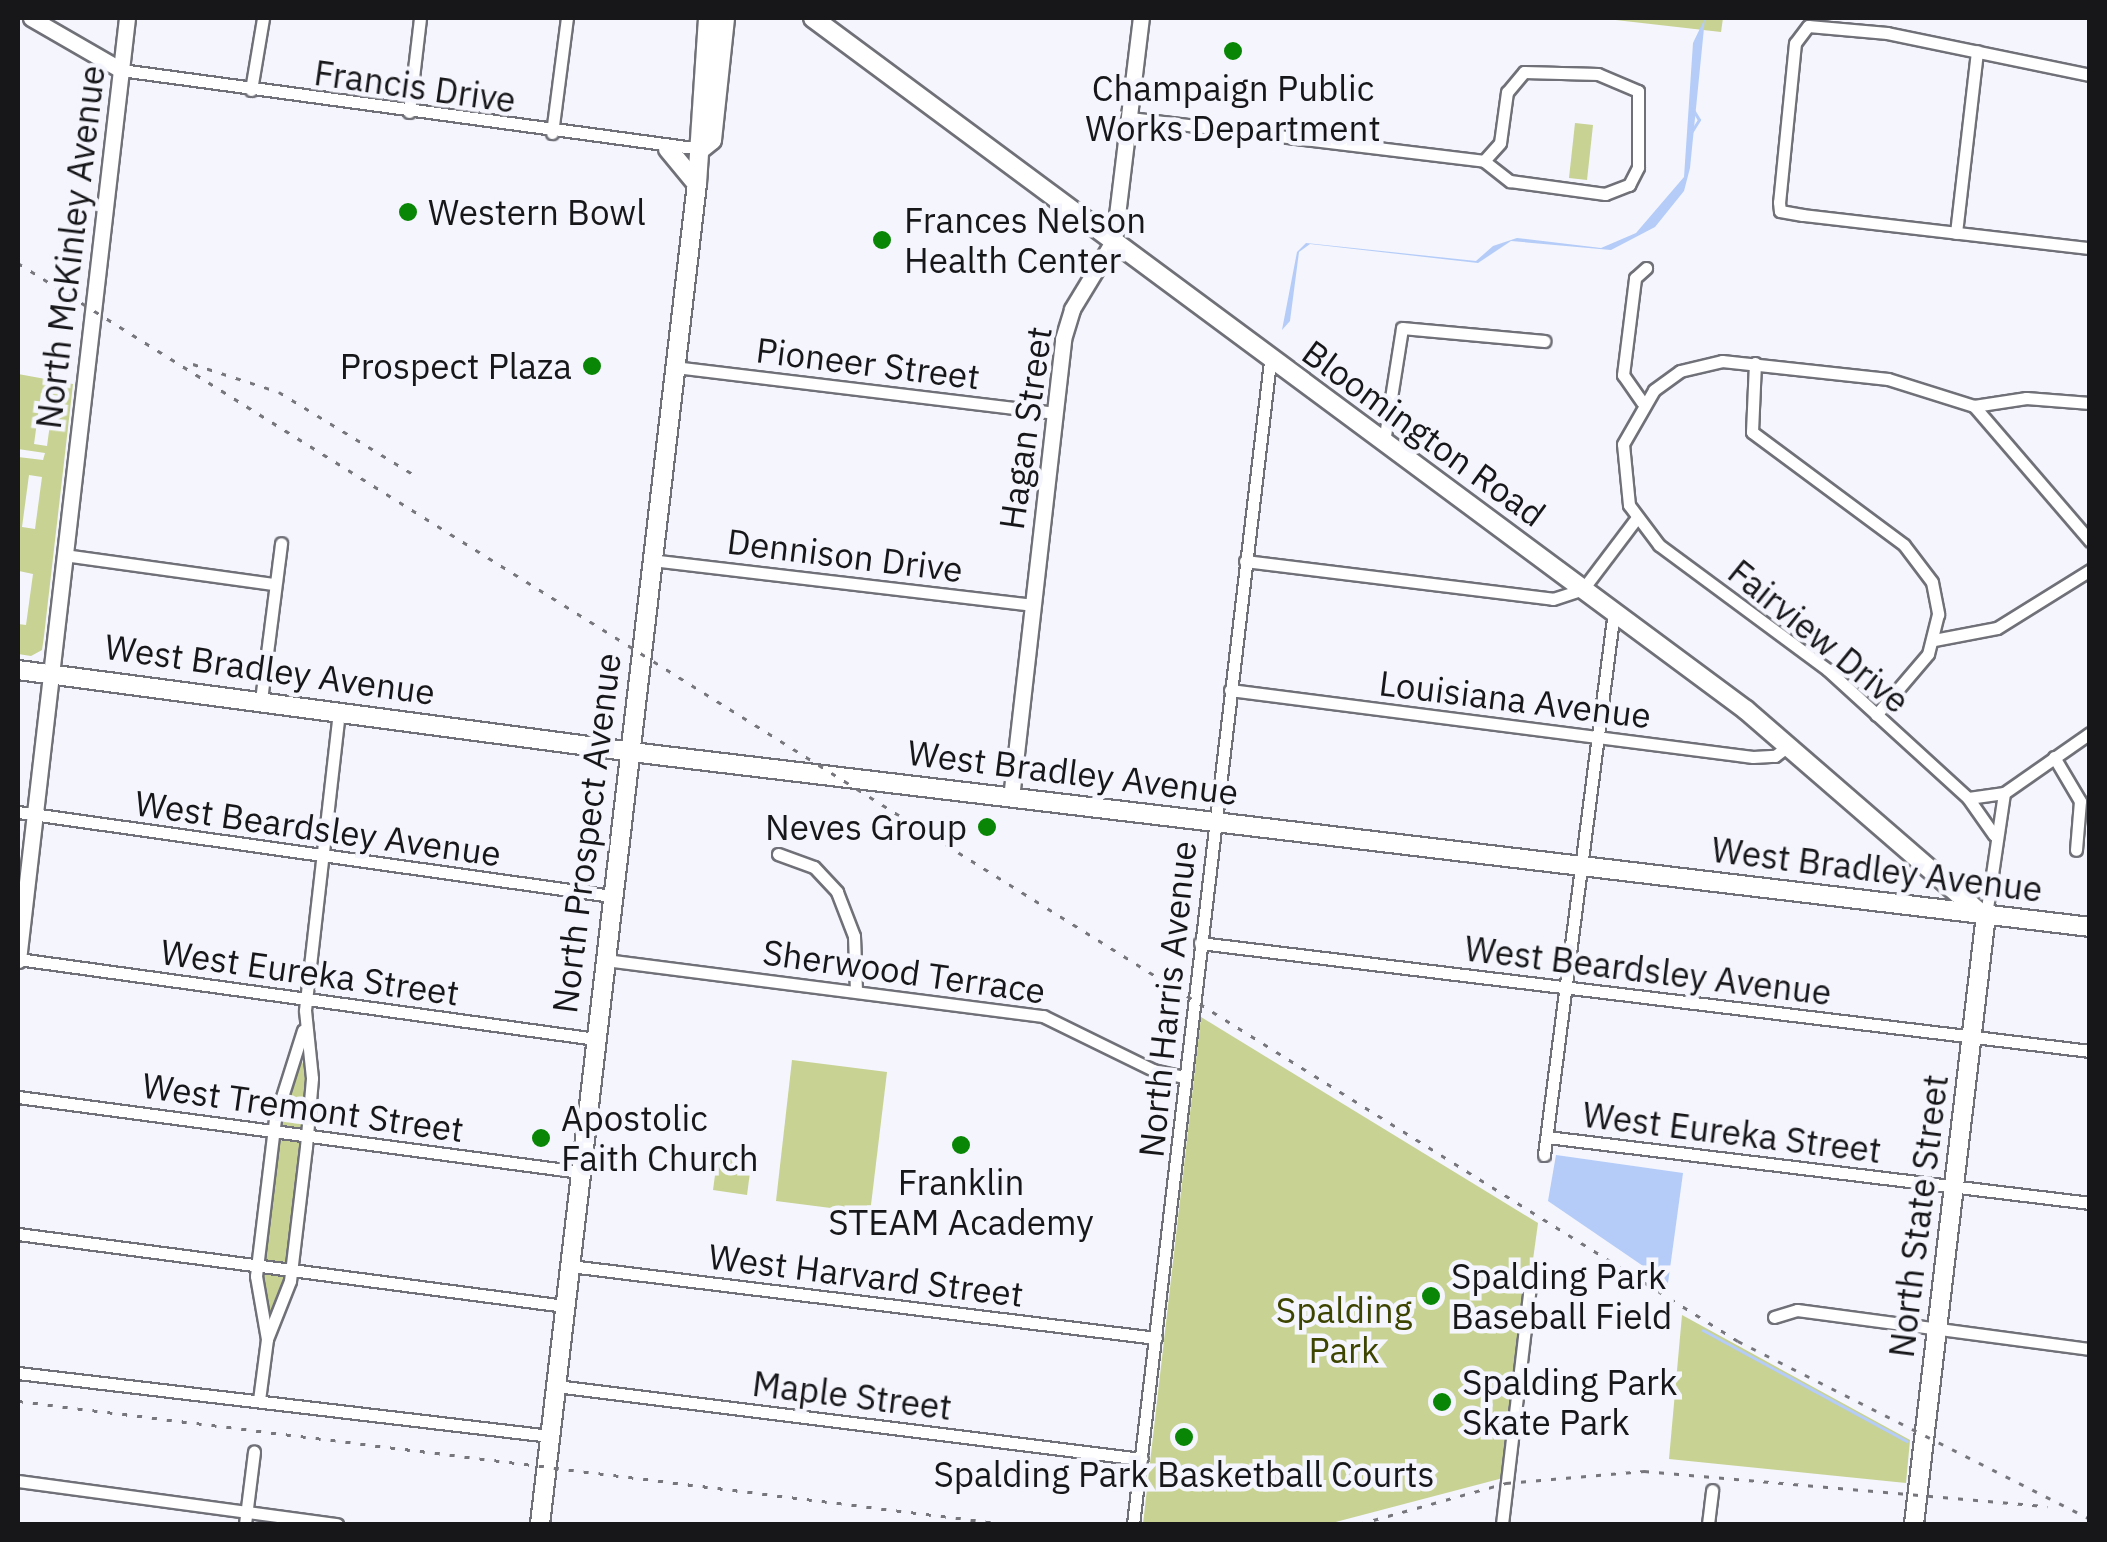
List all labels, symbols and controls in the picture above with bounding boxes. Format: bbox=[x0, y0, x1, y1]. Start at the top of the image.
marker: Champaign Public Works Department bbox=[1222, 40, 1244, 62]
street label: Francis Drive bbox=[312, 51, 518, 121]
street label: North McKinley Avenue bbox=[27, 63, 113, 431]
place label: Champaign Public Works Department bbox=[1085, 67, 1381, 149]
place label: Western Bowl bbox=[428, 191, 646, 233]
place label: Frances Nelson Health Center bbox=[904, 199, 1146, 281]
marker: Western Bowl bbox=[397, 201, 419, 223]
marker: Frances Nelson Health Center bbox=[869, 227, 895, 253]
street label: Hagan Street bbox=[990, 324, 1060, 532]
street label: Pioneer Street bbox=[754, 328, 982, 398]
street label: Bloomington Road bbox=[1295, 331, 1553, 535]
place label: Prospect Plaza bbox=[340, 345, 572, 387]
marker: Prospect Plaza bbox=[581, 355, 603, 377]
street label: Dennison Drive bbox=[725, 520, 965, 590]
street label: Fairview Drive bbox=[1720, 550, 1918, 722]
street label: West Bradley Avenue bbox=[102, 625, 438, 713]
street label: North Prospect Avenue bbox=[543, 651, 629, 1015]
street label: Louisiana Avenue bbox=[1377, 661, 1653, 737]
street label: West Bradley Avenue bbox=[905, 731, 1241, 813]
street label: West Beardsley Avenue bbox=[132, 782, 504, 874]
place label: Neves Group bbox=[765, 806, 967, 848]
marker: Neves Group bbox=[976, 816, 998, 838]
street label: West Bradley Avenue bbox=[1709, 828, 2045, 910]
street label: North Harris Avenue bbox=[1130, 839, 1204, 1159]
street label: West Beardsley Avenue bbox=[1462, 927, 1834, 1013]
street label: West Eureka Street bbox=[158, 930, 462, 1014]
street label: Sherwood Terrace bbox=[760, 930, 1048, 1012]
street label: West Tremont Street bbox=[140, 1064, 466, 1150]
street label: North State Street bbox=[1880, 1072, 1956, 1360]
street label: West Eureka Street bbox=[1580, 1093, 1884, 1171]
place label: Apostolic Faith Church bbox=[561, 1097, 759, 1179]
marker: Apostolic Faith Church bbox=[530, 1127, 552, 1149]
marker: Franklin STEAM Academy bbox=[950, 1134, 972, 1156]
place label: Franklin STEAM Academy bbox=[828, 1161, 1094, 1243]
street label: West Harvard Street bbox=[706, 1235, 1026, 1315]
place label: Spalding Park Baseball Field bbox=[1451, 1255, 1672, 1337]
marker: Spalding Park Baseball Field bbox=[1420, 1285, 1442, 1307]
park label: Spalding Park bbox=[1276, 1289, 1412, 1371]
place label: Spalding Park Skate Park bbox=[1462, 1361, 1677, 1443]
street label: Maple Street bbox=[750, 1362, 954, 1428]
marker: Spalding Park Skate Park bbox=[1431, 1391, 1453, 1413]
marker: Spalding Park Basketball Courts bbox=[1173, 1426, 1195, 1448]
place label: Spalding Park Basketball Courts bbox=[933, 1453, 1435, 1495]

